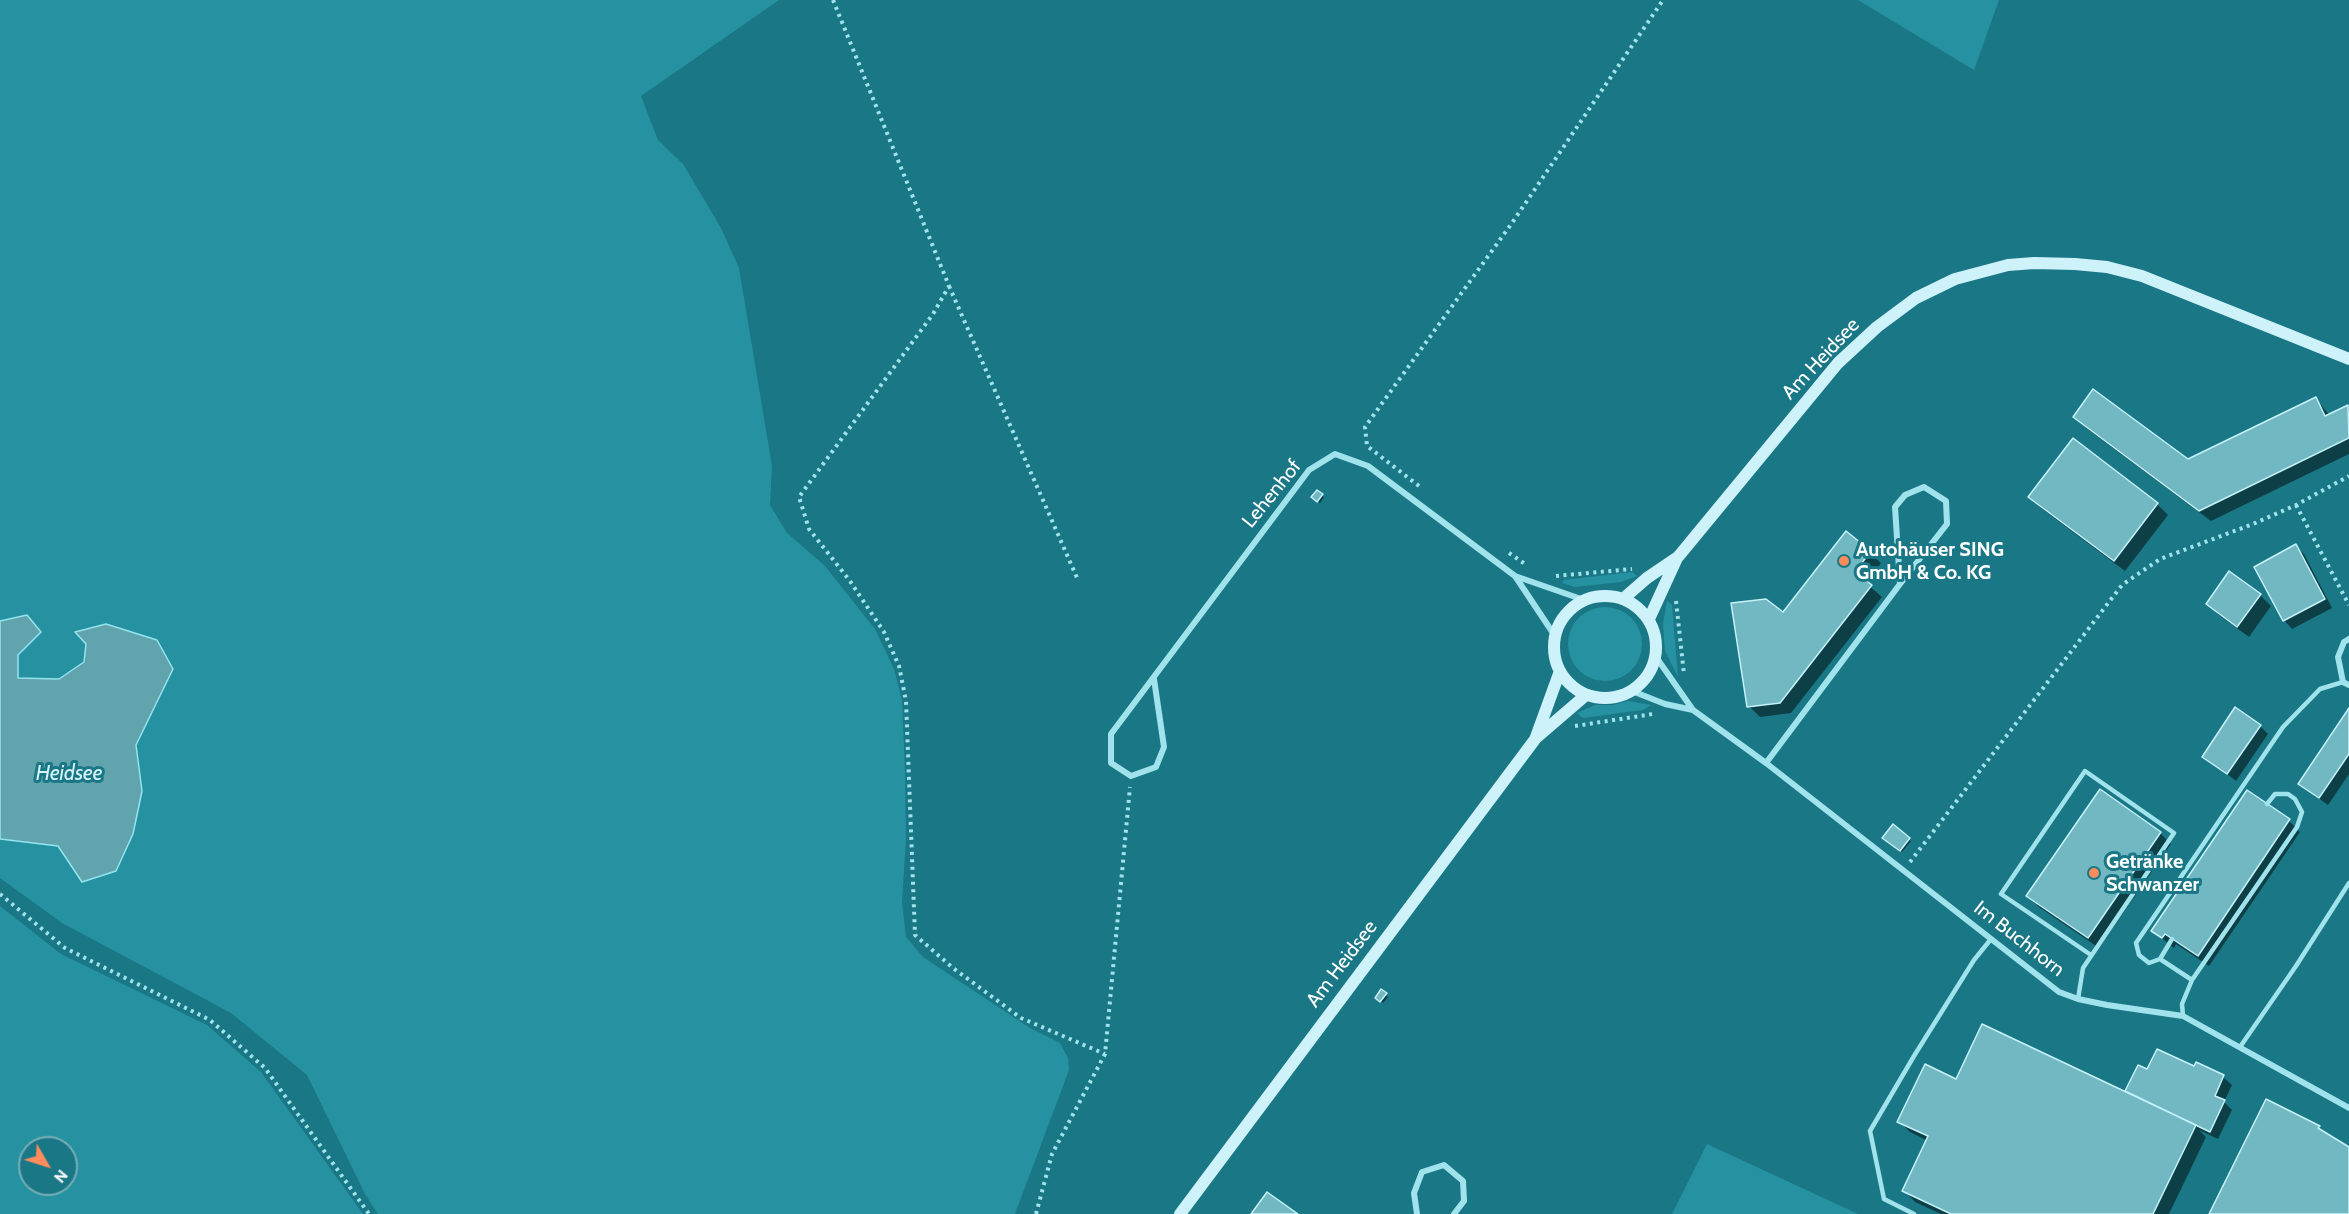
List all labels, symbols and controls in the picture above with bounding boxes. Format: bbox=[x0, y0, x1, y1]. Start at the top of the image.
street label: Am Heidsee bbox=[1777, 313, 1865, 405]
street label: Lehenhof bbox=[1237, 455, 1307, 533]
place label: Autohäuser SING GmbH & Co. KG bbox=[1856, 538, 2004, 585]
marker: Autohäuser SING GmbH & Co. KG bbox=[1837, 554, 1851, 568]
water label: Heidsee bbox=[36, 761, 102, 787]
place label: Getränke Schwanzer bbox=[2106, 850, 2199, 897]
marker: Getränke Schwanzer bbox=[2087, 866, 2101, 880]
street label: Im Buchhorn bbox=[1969, 896, 2069, 982]
street label: Am Heidsee bbox=[1302, 916, 1382, 1012]
north arrow bbox=[18, 1136, 78, 1196]
text: N bbox=[50, 1166, 72, 1187]

